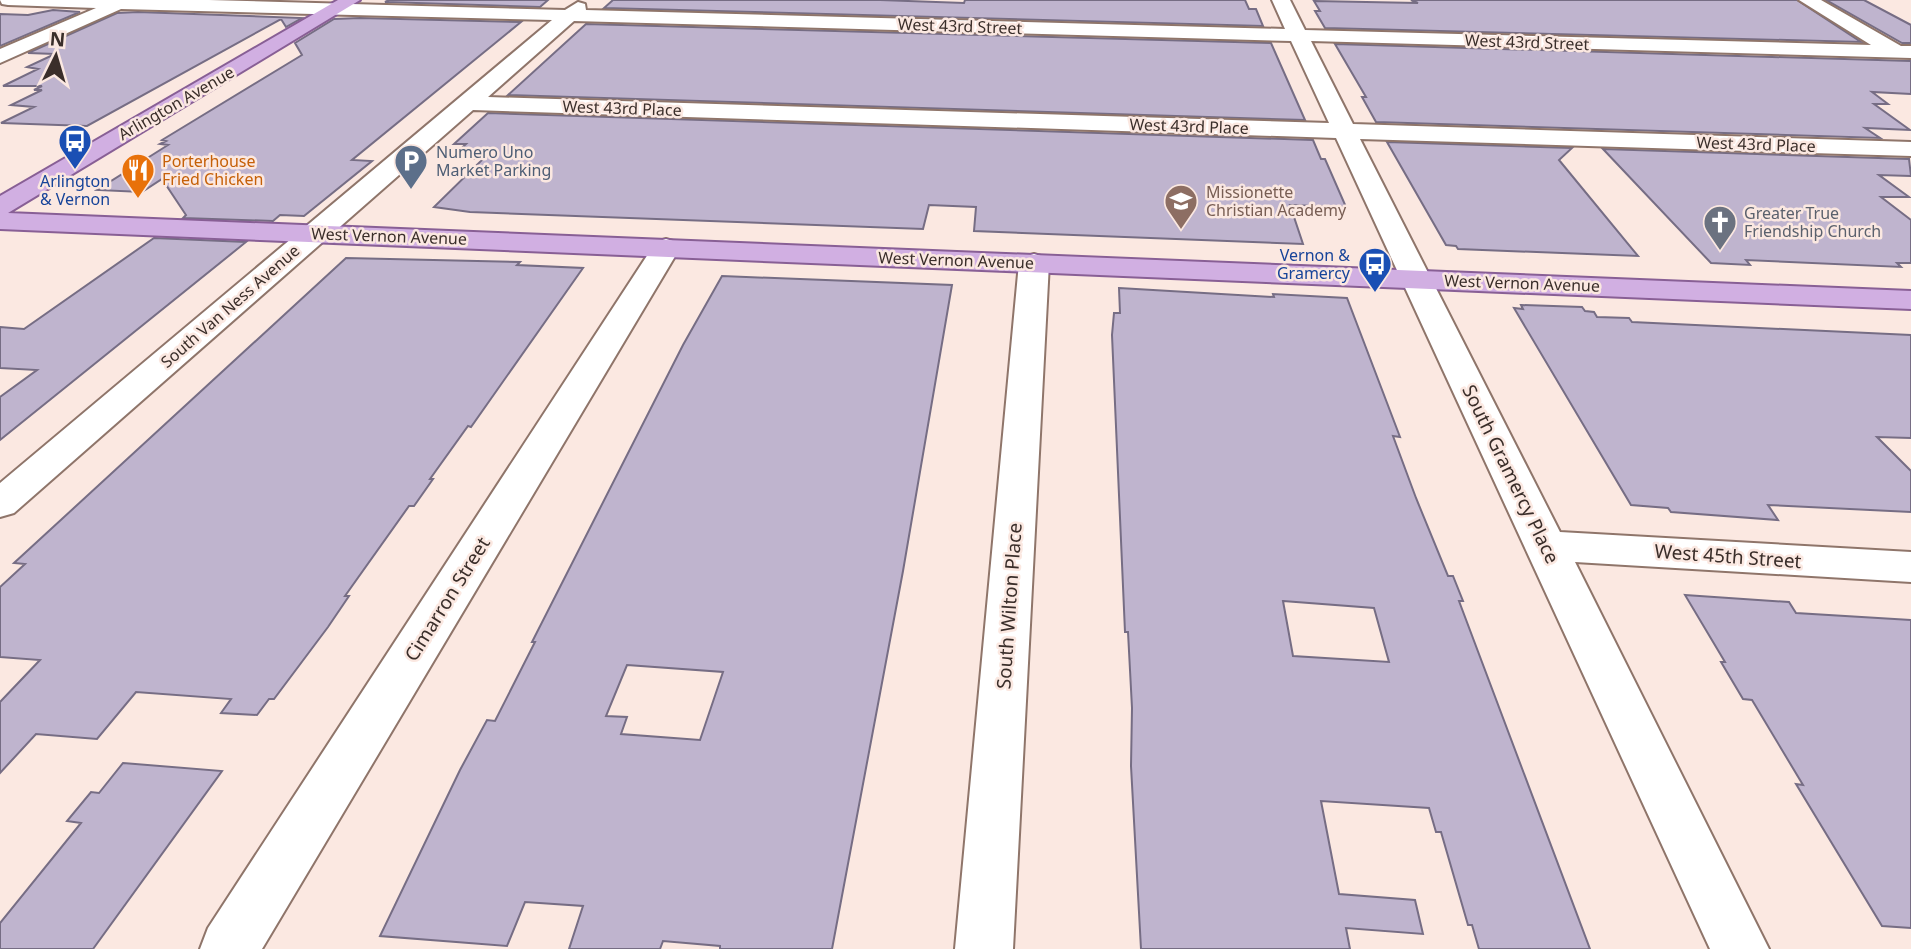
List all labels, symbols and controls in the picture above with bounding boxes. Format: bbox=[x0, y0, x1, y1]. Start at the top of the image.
street label: West 43rd Street bbox=[897, 13, 1023, 39]
north arrow bbox=[21, 21, 91, 91]
text: N bbox=[49, 25, 66, 53]
street label: West 43rd Street bbox=[1464, 29, 1590, 55]
street label: Arlington Avenue bbox=[114, 61, 238, 145]
street label: West 43rd Place bbox=[562, 95, 682, 121]
street label: West 43rd Place bbox=[1129, 113, 1249, 139]
bus stop icon: Arlington & Vernon bbox=[56, 122, 94, 171]
street label: West 43rd Place bbox=[1696, 131, 1816, 157]
place label: Numero Uno Market Parking bbox=[436, 141, 551, 181]
parking icon: Numero Uno Market Parking bbox=[392, 142, 430, 191]
place label: Porterhouse Fried Chicken bbox=[162, 150, 263, 190]
restaurant icon: Porterhouse Fried Chicken bbox=[119, 151, 157, 200]
place label: Arlington & Vernon bbox=[40, 170, 110, 210]
place label: Missionette Christian Academy bbox=[1206, 181, 1347, 221]
school or university icon: Missionette Christian Academy bbox=[1162, 182, 1200, 231]
place label: Greater True Friendship Church bbox=[1744, 202, 1881, 242]
church icon: Greater True Friendship Church bbox=[1701, 203, 1739, 252]
street label: West Vernon Avenue bbox=[311, 222, 467, 250]
street label: South Van Ness Avenue bbox=[156, 240, 304, 372]
place label: Vernon & Gramercy bbox=[1277, 244, 1351, 284]
bus stop icon: Vernon & Gramercy bbox=[1356, 245, 1394, 294]
street label: West Vernon Avenue bbox=[878, 246, 1034, 274]
street label: West Vernon Avenue bbox=[1444, 269, 1600, 297]
street label: South Gramercy Place bbox=[1456, 380, 1566, 568]
street label: South Wilton Place bbox=[990, 522, 1028, 690]
street label: Cimarron Street bbox=[398, 532, 496, 666]
street label: West 45th Street bbox=[1654, 538, 1802, 574]

